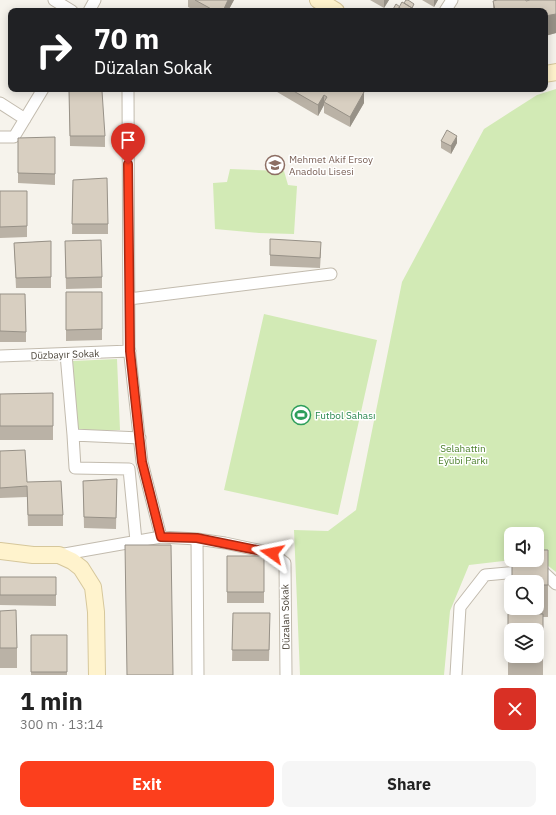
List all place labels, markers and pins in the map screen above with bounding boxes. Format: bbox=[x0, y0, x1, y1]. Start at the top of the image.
pin bbox=[111, 123, 145, 164]
place label: Mehmet Akif Ersoy Anadolu Lisesi bbox=[289, 153, 373, 178]
school or university icon: Mehmet Akif Ersoy Anadolu Lisesi bbox=[264, 154, 286, 176]
sports icon: Futbol Sahası bbox=[290, 404, 312, 426]
place label: Futbol Sahası bbox=[315, 409, 376, 422]

